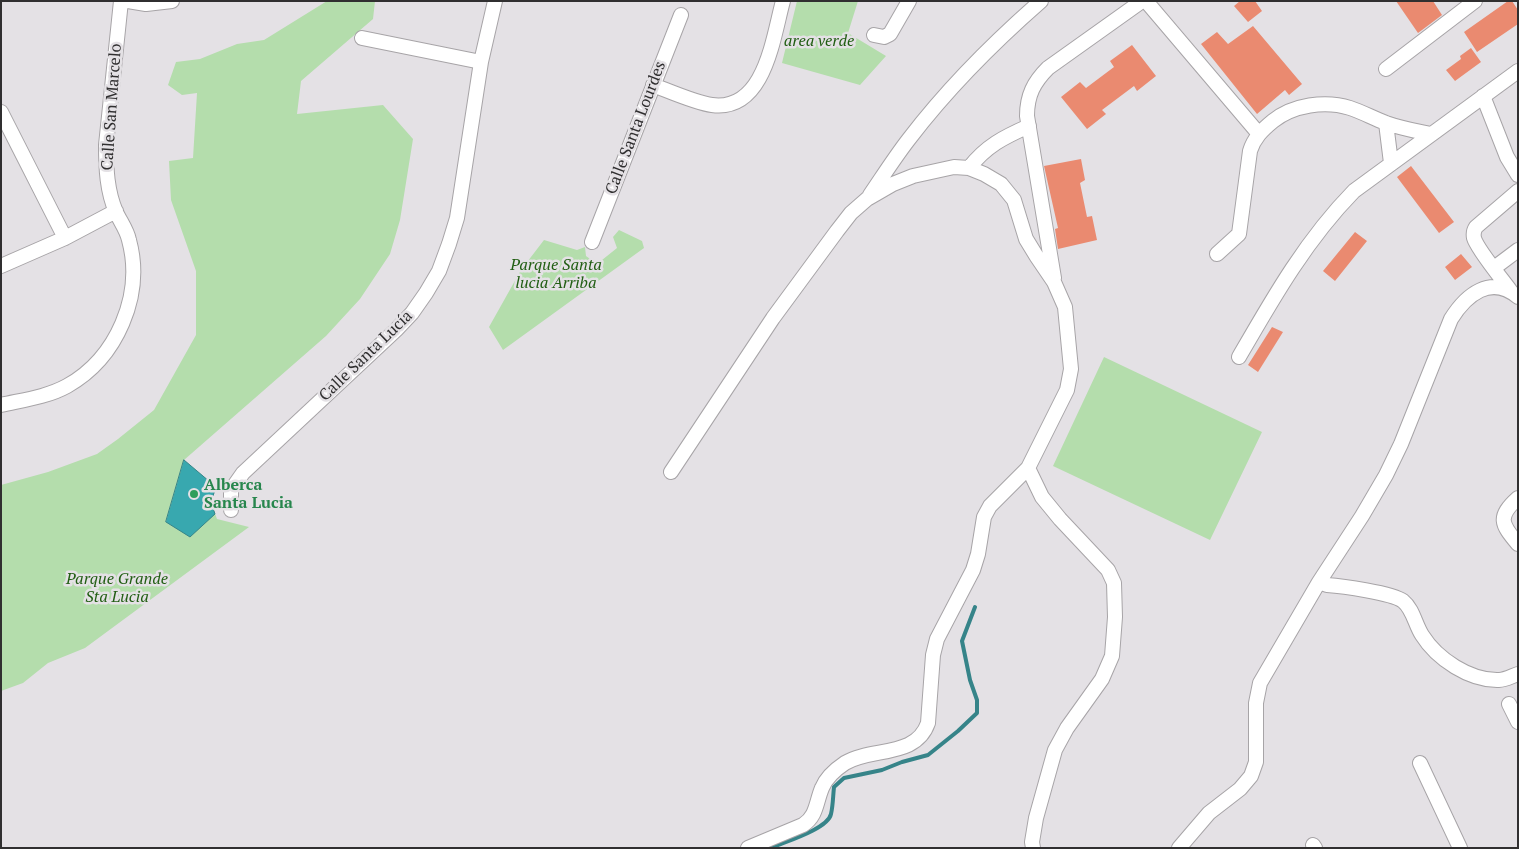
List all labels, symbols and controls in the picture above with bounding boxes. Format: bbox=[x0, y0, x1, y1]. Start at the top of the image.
park label: area verde bbox=[784, 31, 854, 51]
street label: Calle San Marcelo bbox=[98, 43, 126, 171]
street label: Calle Santa Lourdes bbox=[602, 59, 670, 197]
park label: Parque Santa lucia Arriba bbox=[510, 255, 602, 293]
street label: Calle Santa Lucía bbox=[315, 307, 417, 405]
place label: Alberca Santa Lucia bbox=[204, 475, 293, 513]
marker: Alberca Santa Lucia bbox=[188, 488, 200, 500]
park label: Parque Grande Sta Lucia bbox=[66, 569, 168, 607]

